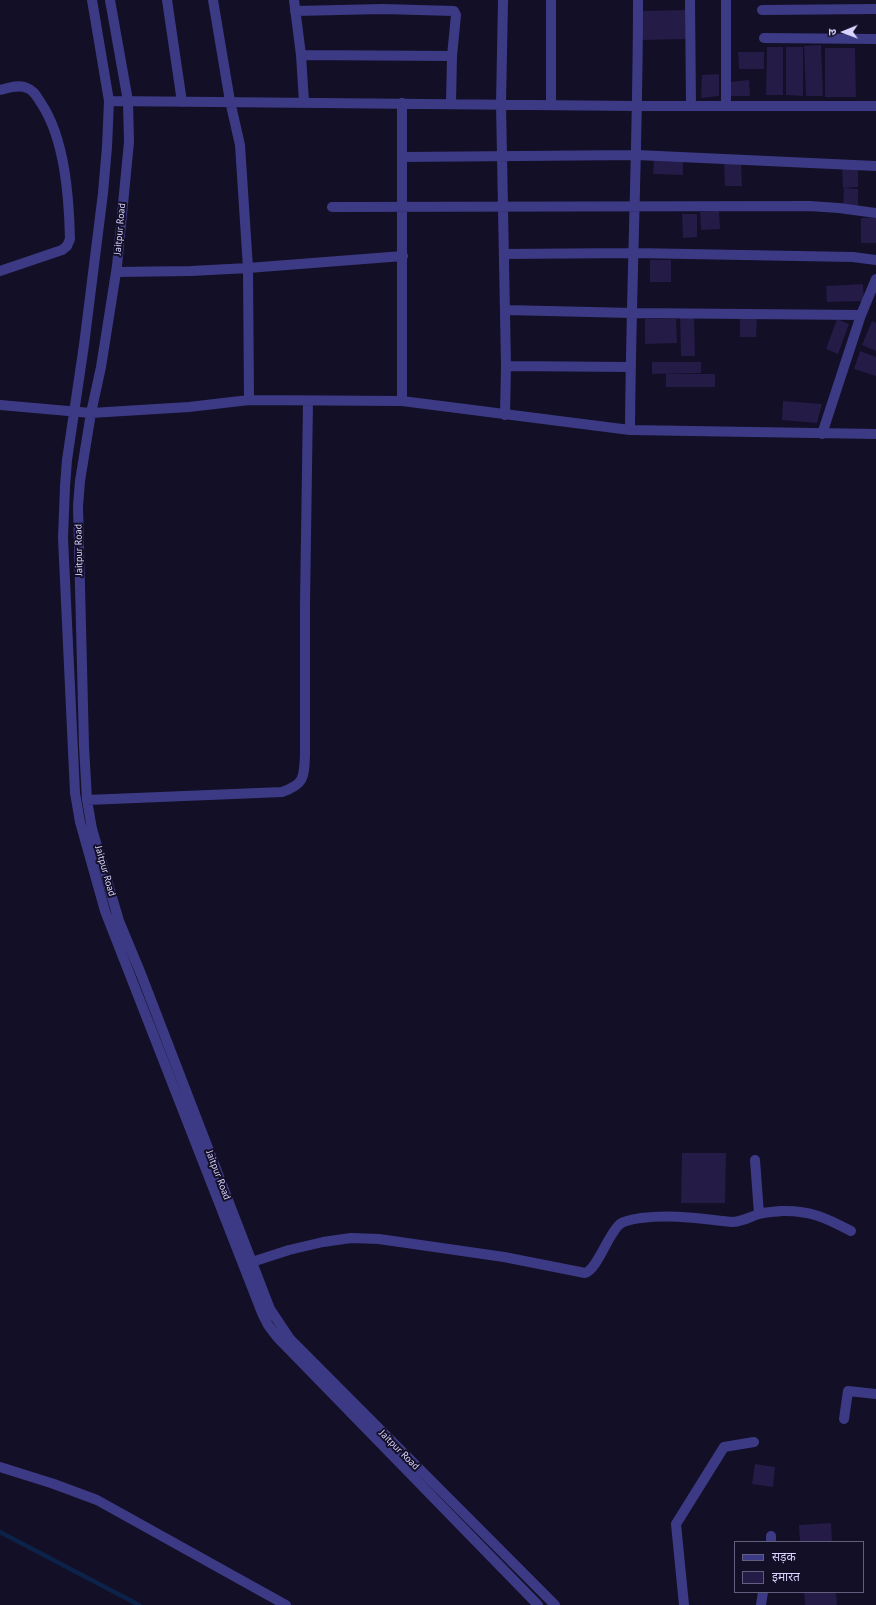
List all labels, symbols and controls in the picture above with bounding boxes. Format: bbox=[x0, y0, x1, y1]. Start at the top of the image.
north arrow bbox=[824, 12, 864, 52]
text: उ bbox=[825, 29, 839, 36]
street label: Jaitpur Road bbox=[112, 203, 128, 255]
street label: Jaitpur Road bbox=[73, 524, 85, 576]
street label: Jaitpur Road bbox=[92, 844, 118, 898]
street label: Jaitpur Road bbox=[203, 1149, 233, 1201]
street label: Jaitpur Road bbox=[376, 1427, 422, 1473]
legend bbox=[734, 1541, 864, 1593]
text: सड़क bbox=[772, 1549, 796, 1564]
text: इमारत bbox=[772, 1569, 800, 1584]

